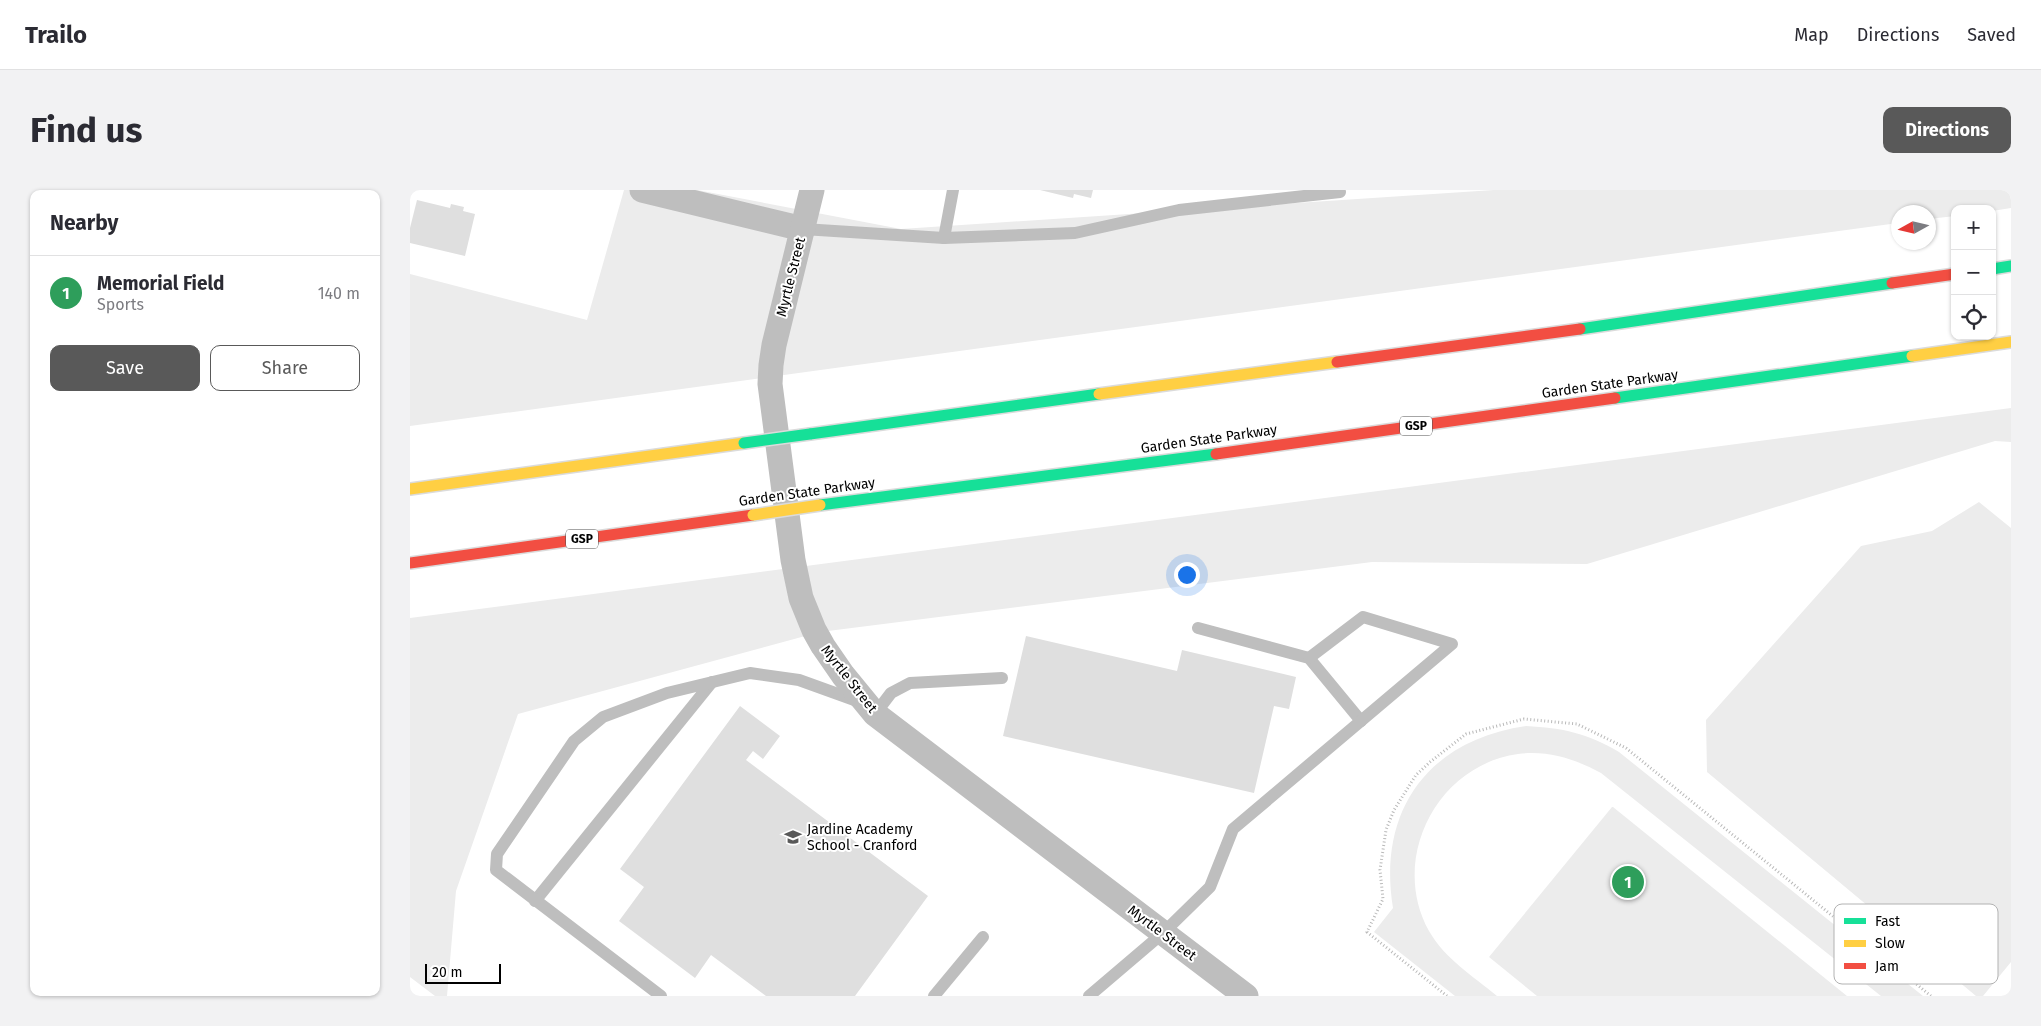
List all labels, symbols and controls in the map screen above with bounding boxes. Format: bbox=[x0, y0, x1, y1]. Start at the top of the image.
text: Trailo bbox=[25, 21, 87, 49]
text: Map bbox=[1794, 24, 1829, 46]
text: Directions bbox=[1857, 24, 1939, 46]
text: Saved bbox=[1967, 24, 2016, 46]
button: Directions bbox=[1883, 107, 2011, 153]
text: Find us bbox=[30, 109, 142, 151]
north arrow bbox=[1891, 205, 1936, 250]
map controls bbox=[1951, 205, 1996, 340]
button: + bbox=[1951, 205, 1996, 250]
text: Nearby bbox=[50, 210, 118, 236]
street label: Myrtle Street bbox=[773, 235, 809, 319]
button: − bbox=[1951, 250, 1996, 295]
text: Memorial Field bbox=[97, 272, 224, 295]
text: 1 bbox=[62, 284, 70, 303]
text: 140 m bbox=[318, 284, 360, 303]
text: Sports bbox=[97, 295, 144, 314]
button: locate bbox=[1951, 295, 1996, 340]
button: Save bbox=[50, 345, 200, 391]
button: Share bbox=[210, 345, 360, 391]
street label: Garden State Parkway bbox=[1541, 366, 1679, 402]
road number: GSP bbox=[1400, 417, 1432, 436]
street label: Garden State Parkway bbox=[1140, 421, 1278, 457]
street label: Garden State Parkway bbox=[738, 474, 876, 510]
road number: GSP bbox=[566, 529, 598, 548]
your location bbox=[1174, 562, 1200, 588]
street label: Myrtle Street bbox=[817, 642, 881, 717]
place label: Jardine Academy School - Cranford bbox=[807, 821, 918, 854]
school or university icon: Jardine Academy School - Cranford bbox=[783, 827, 803, 847]
pin: 1 bbox=[1612, 863, 1644, 901]
street label: Myrtle Street bbox=[1124, 902, 1200, 965]
legend bbox=[1834, 904, 1998, 984]
text: Fast bbox=[1875, 913, 1901, 930]
text: Slow bbox=[1875, 935, 1905, 952]
text: Jam bbox=[1875, 958, 1899, 975]
scale bar bbox=[425, 961, 501, 984]
text: 20 m bbox=[432, 964, 462, 981]

